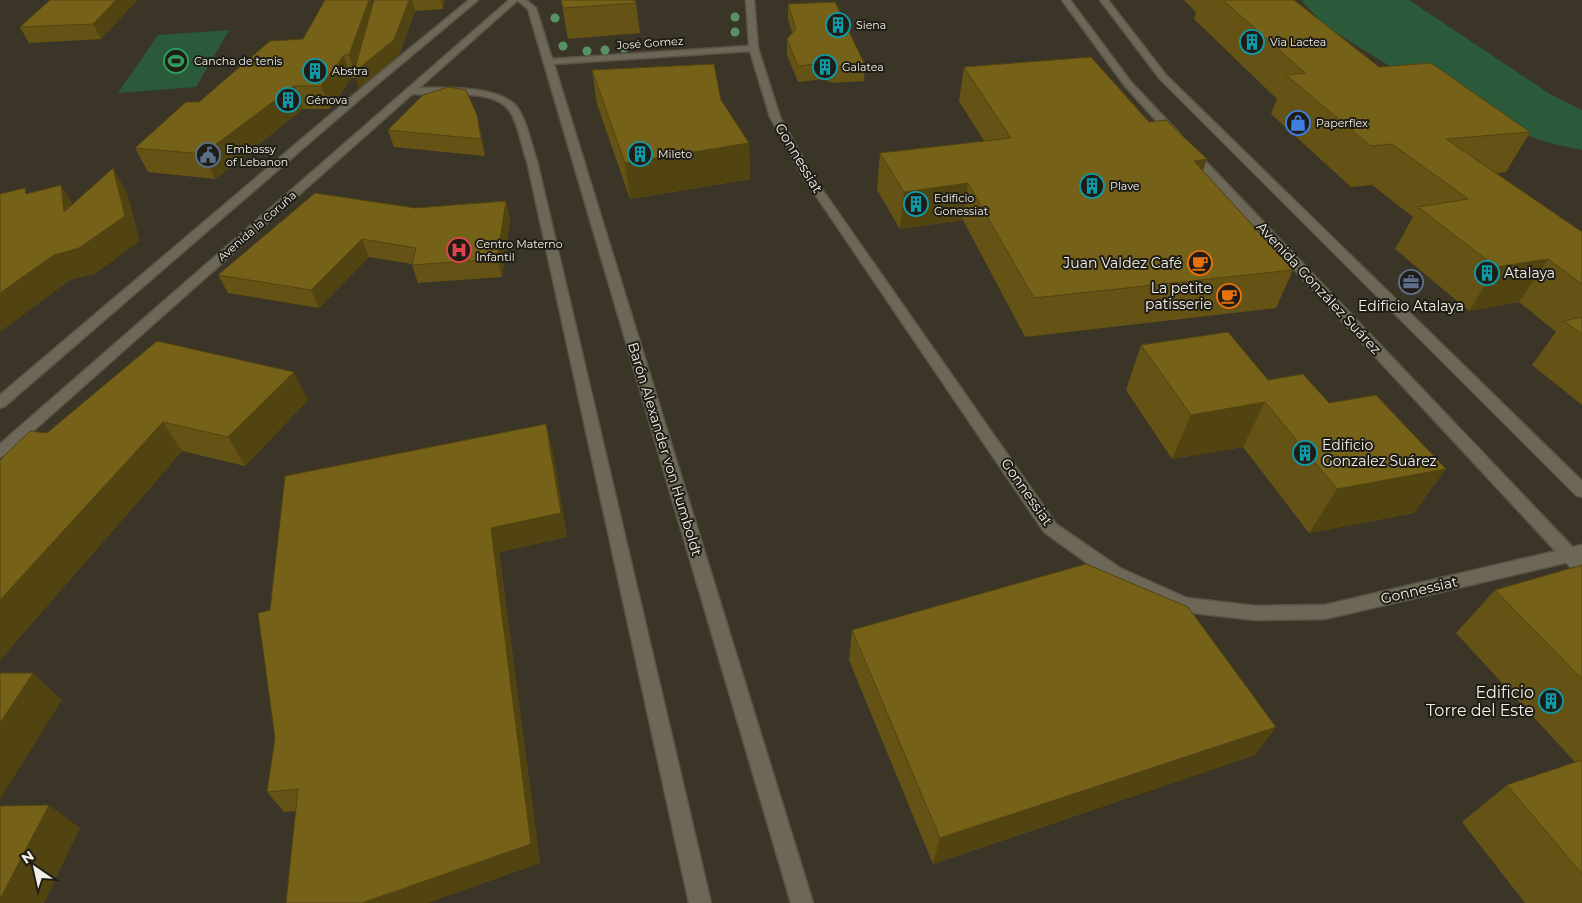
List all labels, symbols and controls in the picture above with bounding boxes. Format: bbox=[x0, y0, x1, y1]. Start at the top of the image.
building icon: Siena bbox=[825, 12, 851, 38]
place label: Siena bbox=[856, 18, 886, 32]
building icon: Via Lactea bbox=[1239, 29, 1265, 55]
street label: José Gomez bbox=[615, 34, 684, 52]
place label: Via Lactea bbox=[1270, 35, 1326, 49]
sports icon: Cancha de tenis bbox=[163, 48, 189, 74]
place label: Cancha de tenis bbox=[194, 54, 283, 68]
building icon: Galatea bbox=[812, 54, 838, 80]
building icon: Abstra bbox=[302, 58, 328, 84]
place label: Galatea bbox=[842, 60, 884, 74]
place label: Abstra bbox=[332, 64, 368, 78]
building icon: Génova bbox=[275, 87, 301, 113]
place label: Génova bbox=[306, 93, 348, 107]
shop icon: Paperflex bbox=[1285, 110, 1311, 136]
place label: Paperflex bbox=[1316, 116, 1368, 130]
street label: Gonnessiat bbox=[771, 120, 827, 196]
building icon: Mileto bbox=[627, 141, 653, 167]
public building icon: Embassy of Lebanon bbox=[195, 142, 221, 168]
place label: Embassy of Lebanon bbox=[226, 142, 288, 169]
place label: Mileto bbox=[658, 147, 692, 161]
building icon: Plave bbox=[1079, 173, 1105, 199]
place label: Plave bbox=[1110, 179, 1140, 193]
street label: Avenida la Coruña bbox=[215, 188, 299, 264]
building icon: Edificio Gonessiat bbox=[903, 191, 929, 217]
place label: Edificio Gonessiat bbox=[934, 191, 989, 218]
street label: Avenida González Suárez bbox=[1253, 218, 1385, 358]
hospital icon: Centro Materno Infantil bbox=[446, 237, 472, 263]
place label: Centro Materno Infantil bbox=[476, 237, 563, 264]
cafe icon: Juan Valdez Café bbox=[1187, 250, 1213, 276]
place label: Juan Valdez Café bbox=[1062, 254, 1182, 272]
building icon: Atalaya bbox=[1474, 260, 1500, 286]
place label: Atalaya bbox=[1504, 264, 1555, 282]
office icon: Edificio Atalaya bbox=[1398, 269, 1424, 295]
place label: La petite patisserie bbox=[1145, 279, 1212, 313]
cafe icon: La petite patisserie bbox=[1216, 283, 1242, 309]
place label: Edificio Atalaya bbox=[1358, 297, 1464, 315]
street label: Barón Alexander von Humboldt bbox=[624, 340, 706, 558]
place label: Edificio Gonzalez Suárez bbox=[1322, 436, 1437, 470]
building icon: Edificio Gonzalez Suárez bbox=[1292, 440, 1318, 466]
street label: Gonnessiat bbox=[997, 455, 1057, 530]
street label: Gonnessiat bbox=[1379, 572, 1460, 608]
place label: Edificio Torre del Este bbox=[1426, 683, 1534, 720]
building icon: Edificio Torre del Este bbox=[1538, 688, 1564, 714]
north arrow bbox=[10, 843, 60, 893]
text: N bbox=[18, 847, 37, 868]

